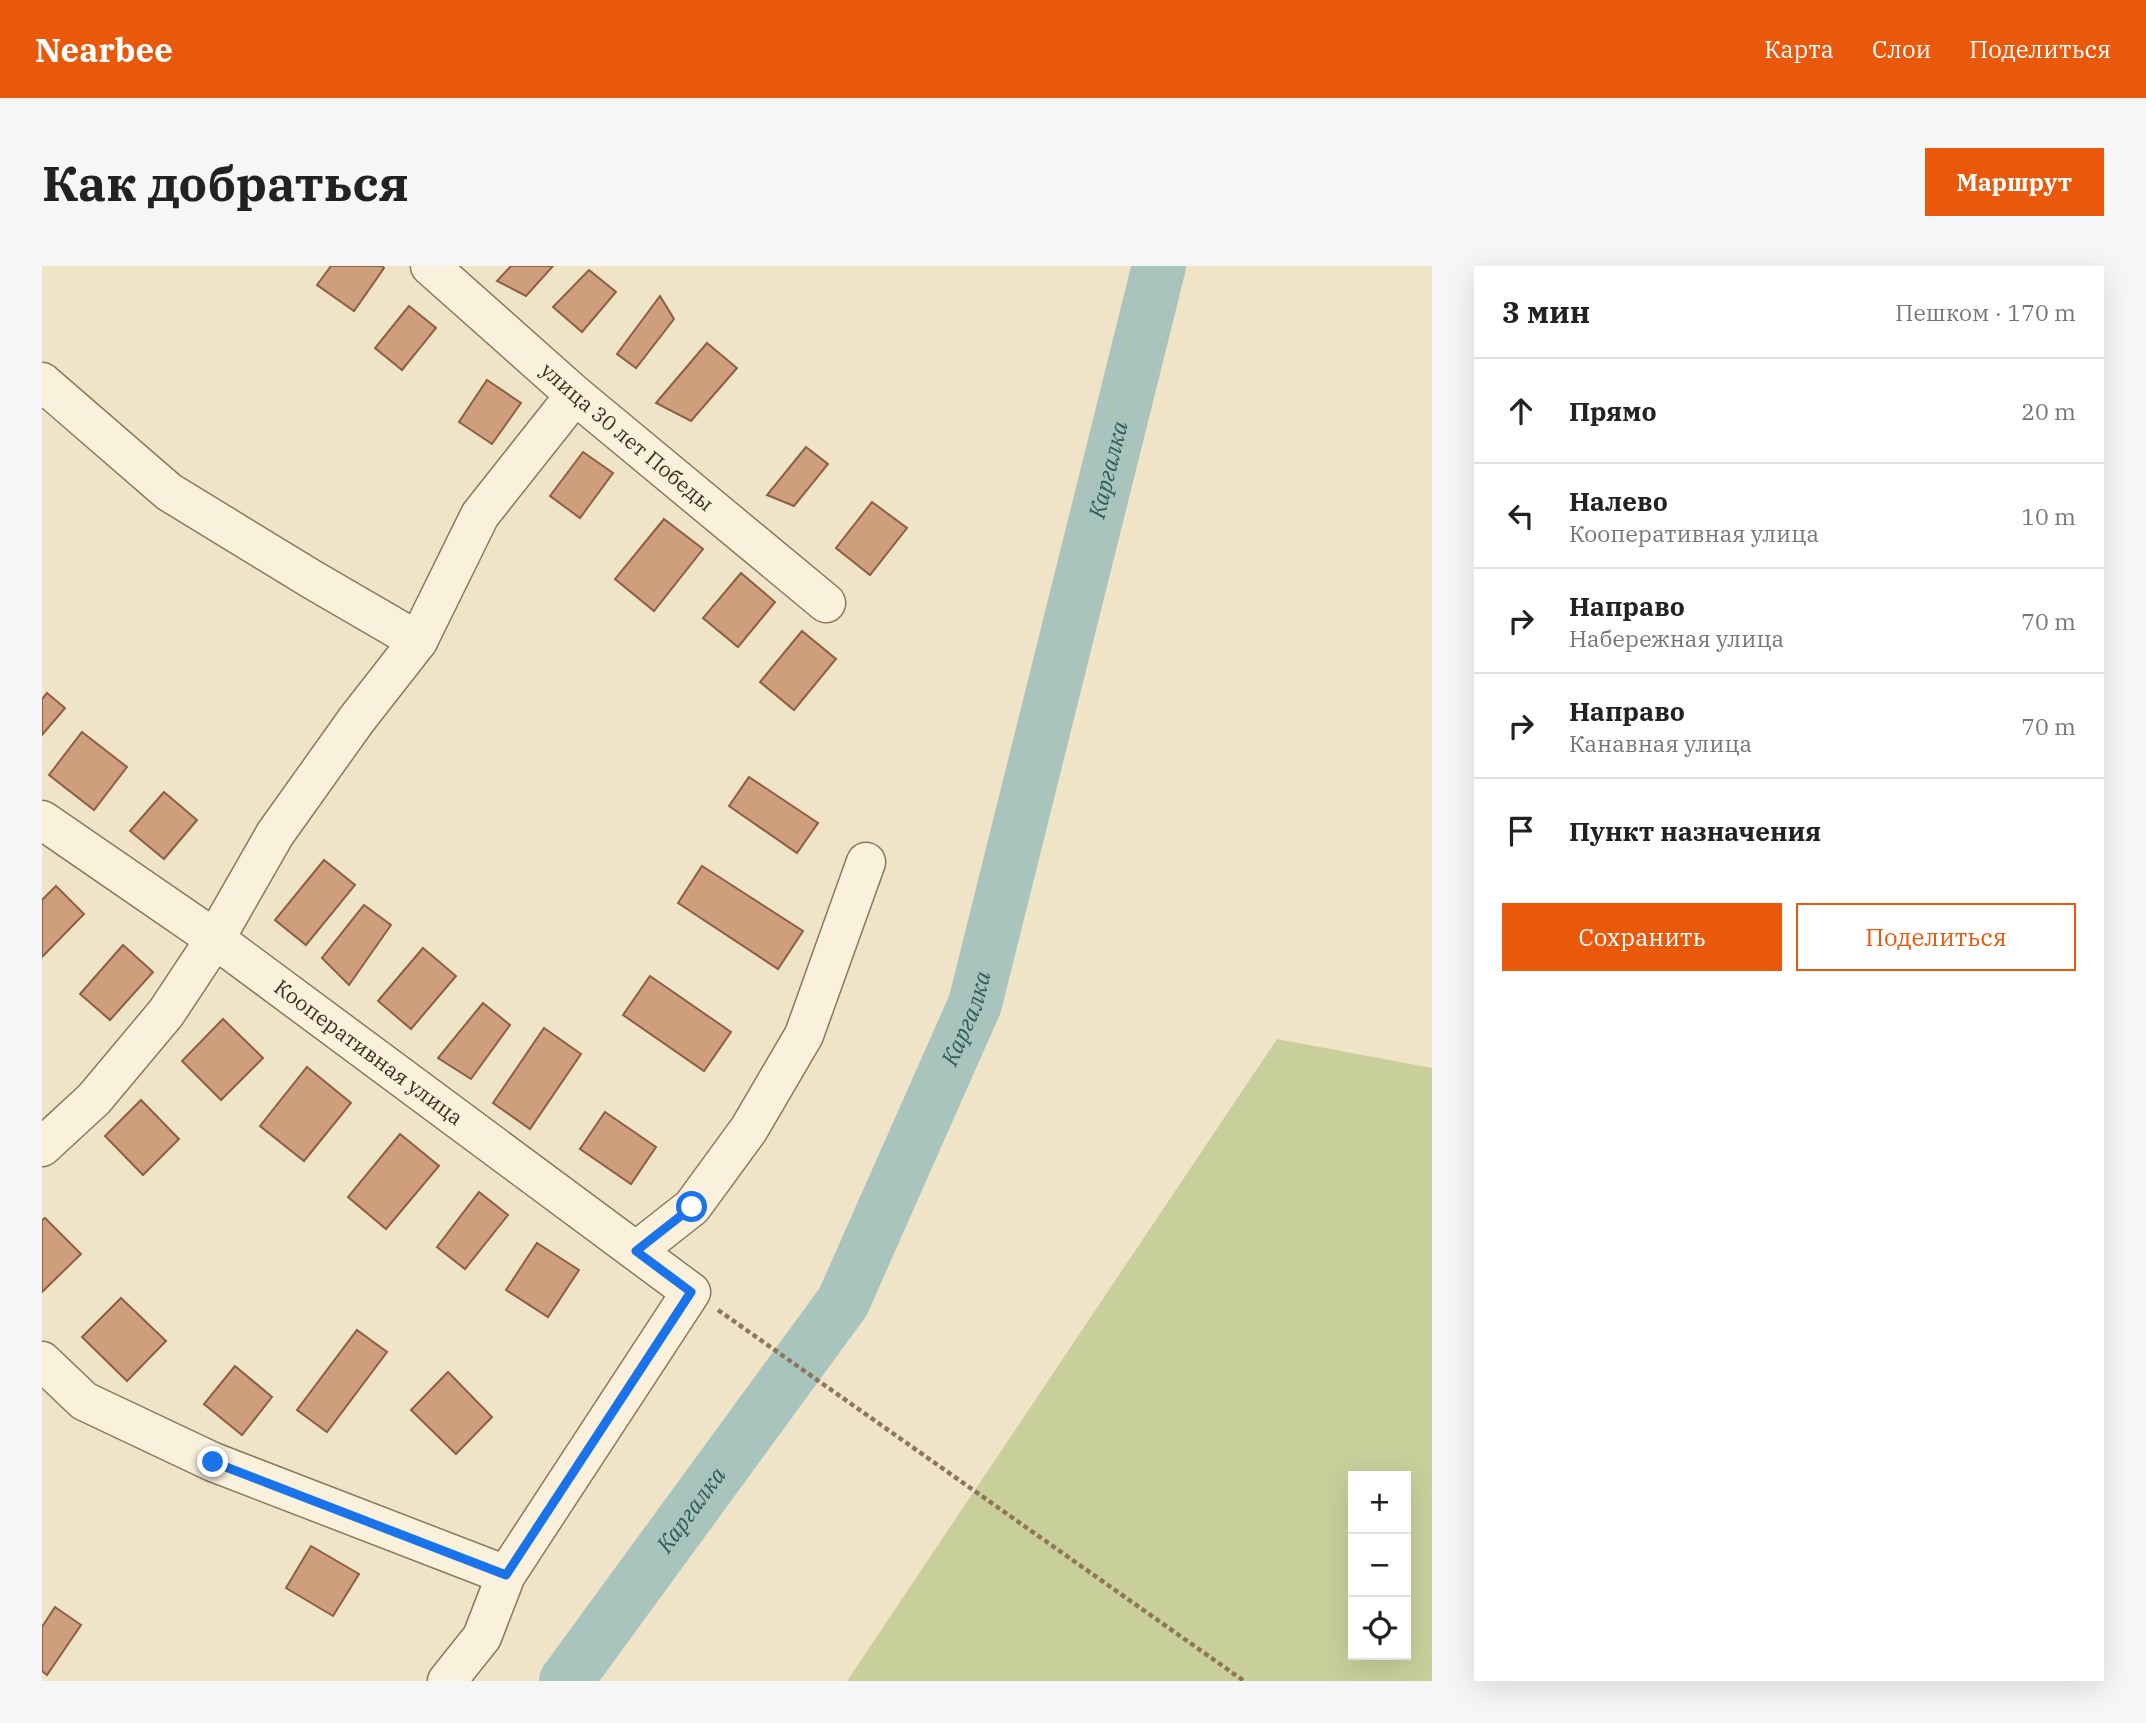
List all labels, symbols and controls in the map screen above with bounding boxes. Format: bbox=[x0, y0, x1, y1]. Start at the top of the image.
text: Nearbee bbox=[35, 28, 173, 71]
text: Карта bbox=[1764, 33, 1834, 65]
text: Слои bbox=[1872, 33, 1931, 65]
text: Поделиться bbox=[1969, 33, 2111, 65]
button: Маршрут bbox=[1925, 148, 2104, 216]
text: Как добраться bbox=[42, 151, 409, 214]
text: 3 мин bbox=[1502, 292, 1590, 331]
text: Пешком · 170 m bbox=[1895, 297, 2076, 327]
street label: улица 30 лет Победы bbox=[535, 356, 720, 517]
icon: ahead bbox=[1502, 392, 1540, 430]
text: Прямо bbox=[1569, 394, 1657, 428]
text: 20 m bbox=[2021, 396, 2076, 426]
water label: Каргалка bbox=[1080, 417, 1134, 522]
text: Налево bbox=[1569, 484, 1668, 518]
icon: left bbox=[1502, 497, 1540, 535]
text: 10 m bbox=[2021, 501, 2076, 531]
text: Кооперативная улица bbox=[1569, 518, 1819, 548]
text: Направо bbox=[1569, 589, 1685, 623]
icon: right bbox=[1502, 602, 1540, 640]
text: 70 m bbox=[2021, 606, 2076, 636]
text: Набережная улица bbox=[1569, 623, 1784, 653]
text: Направо bbox=[1569, 694, 1685, 728]
icon: right bbox=[1502, 707, 1540, 745]
text: 70 m bbox=[2021, 711, 2076, 741]
text: Канавная улица bbox=[1569, 728, 1752, 758]
icon: arrive bbox=[1502, 812, 1540, 850]
text: Пункт назначения bbox=[1569, 814, 1821, 848]
button: Сохранить bbox=[1502, 903, 1782, 971]
button: Поделиться bbox=[1796, 903, 2076, 971]
water label: Каргалка bbox=[933, 967, 997, 1071]
street label: Кооперативная улица bbox=[269, 973, 469, 1131]
route start bbox=[676, 1191, 707, 1222]
route end bbox=[197, 1446, 228, 1477]
water label: Каргалка bbox=[648, 1460, 732, 1559]
map controls bbox=[1348, 1471, 1411, 1660]
button: + bbox=[1348, 1471, 1411, 1534]
button: − bbox=[1348, 1534, 1411, 1597]
button: locate bbox=[1348, 1597, 1411, 1660]

